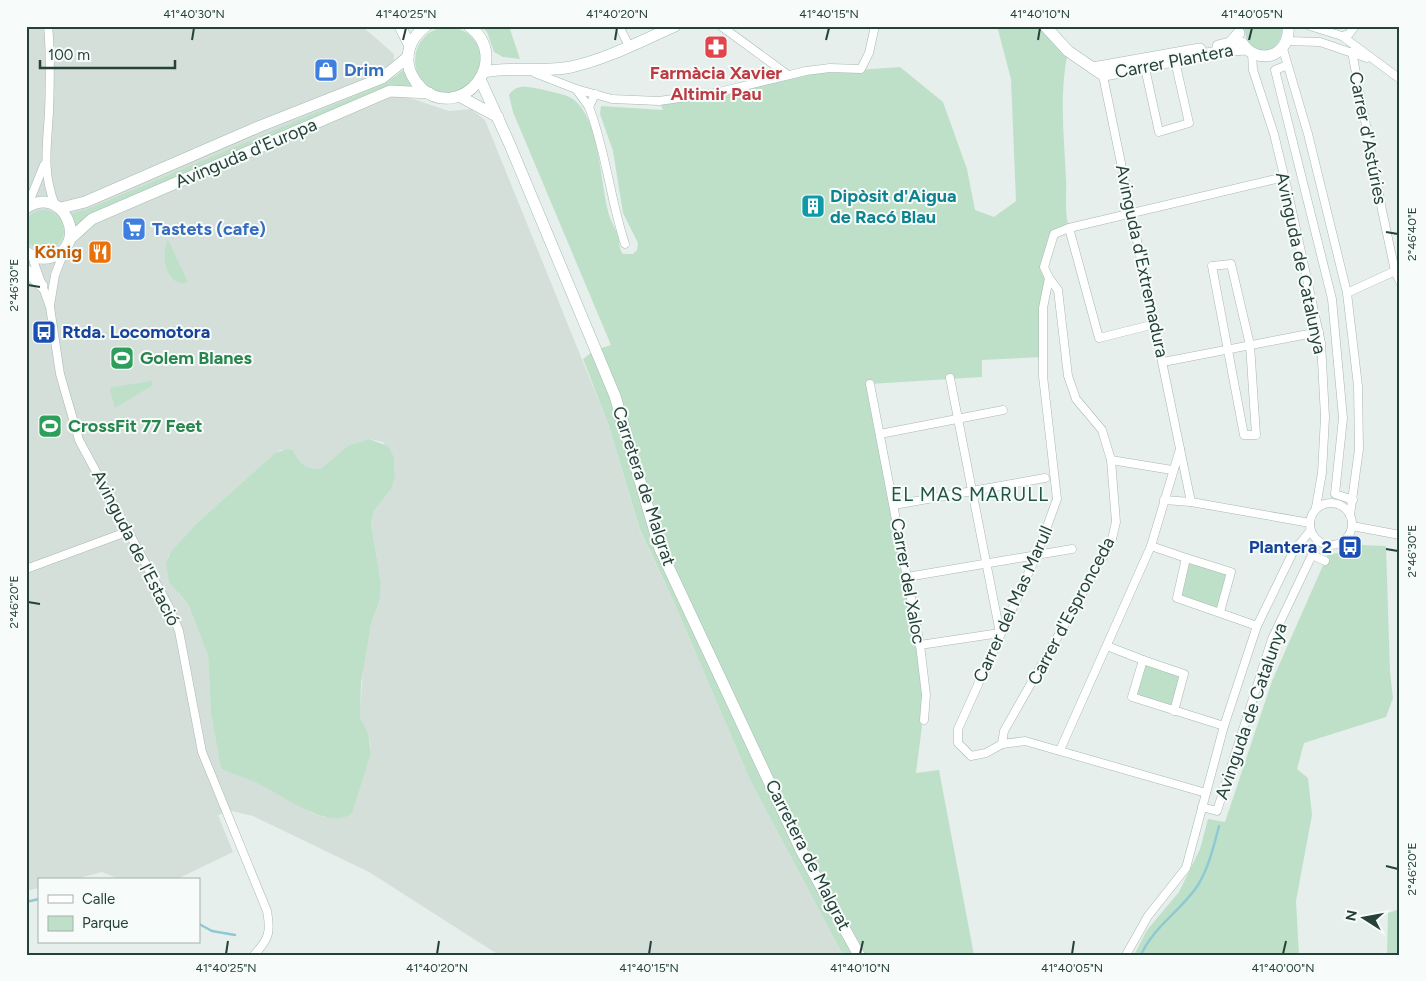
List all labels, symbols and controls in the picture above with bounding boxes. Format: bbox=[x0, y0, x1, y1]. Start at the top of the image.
text: 41°40'30"N bbox=[163, 7, 225, 21]
text: 41°40'25"N bbox=[375, 7, 437, 21]
text: 41°40'20"N bbox=[586, 7, 648, 21]
text: 41°40'15"N bbox=[799, 7, 859, 21]
text: 41°40'10"N bbox=[1010, 7, 1070, 21]
text: 41°40'05"N bbox=[1221, 7, 1283, 21]
pharmacy icon: Farmàcia Xavier Altimir Pau bbox=[703, 34, 729, 60]
scale bar bbox=[40, 38, 175, 70]
street label: Carrer Plantera bbox=[1113, 39, 1235, 83]
text: 100 m bbox=[48, 46, 90, 64]
shop icon: Drim bbox=[313, 57, 339, 83]
place label: Drim bbox=[344, 59, 384, 81]
place label: Farmàcia Xavier Altimir Pau bbox=[650, 62, 782, 105]
street label: Carrer d'Astúries bbox=[1344, 70, 1392, 206]
street label: Avinguda d'Europa bbox=[172, 113, 320, 193]
street label: Avinguda d'Extremadura bbox=[1111, 162, 1173, 360]
street label: Avinguda de Catalunya bbox=[1271, 170, 1331, 356]
place label: Dipòsit d'Aigua de Racó Blau bbox=[830, 185, 957, 228]
building icon: Dipòsit d'Aigua de Racó Blau bbox=[800, 193, 826, 219]
text: 2°46'40"E bbox=[1405, 207, 1419, 261]
supermarket icon: Tastets (cafe) bbox=[121, 216, 147, 242]
place label: Tastets (cafe) bbox=[152, 218, 266, 240]
restaurant icon: König bbox=[87, 239, 113, 265]
place label: König bbox=[34, 241, 82, 263]
text: 2°46'30"E bbox=[7, 259, 21, 311]
bus stop icon: Rtda. Locomotora bbox=[31, 319, 57, 345]
place label: Rtda. Locomotora bbox=[62, 321, 210, 343]
sports icon: Golem Blanes bbox=[109, 345, 135, 371]
place label: Golem Blanes bbox=[140, 347, 252, 369]
street label: Carretera de Malgrat bbox=[608, 404, 680, 569]
sports icon: CrossFit 77 Feet bbox=[37, 413, 63, 439]
place label: CrossFit 77 Feet bbox=[68, 415, 203, 437]
street label: Avinguda de l'Estació bbox=[87, 466, 185, 630]
district label: EL MAS MARULL bbox=[891, 483, 1049, 506]
street label: Carrer del Xaloc bbox=[886, 516, 930, 646]
street label: Carrer del Mas Marull bbox=[969, 522, 1057, 686]
text: 2°46'30"E bbox=[1405, 525, 1419, 577]
street label: Carrer d'Espronceda bbox=[1023, 533, 1119, 689]
bus stop icon: Plantera 2 bbox=[1337, 534, 1363, 560]
place label: Plantera 2 bbox=[1249, 536, 1332, 558]
text: 2°46'20"E bbox=[7, 575, 21, 629]
street label: Avinguda de Catalunya bbox=[1210, 620, 1292, 802]
street label: Carretera de Malgrat bbox=[760, 776, 856, 934]
text: 2°46'20"E bbox=[1405, 842, 1419, 896]
legend bbox=[38, 878, 200, 944]
text: Calle bbox=[82, 890, 115, 908]
north arrow bbox=[1338, 894, 1388, 944]
text: N bbox=[1342, 909, 1361, 923]
text: Parque bbox=[82, 914, 129, 932]
text: 41°40'25"N bbox=[195, 961, 257, 975]
text: 41°40'20"N bbox=[406, 961, 468, 975]
text: 41°40'15"N bbox=[619, 961, 679, 975]
text: 41°40'10"N bbox=[830, 961, 890, 975]
text: 41°40'05"N bbox=[1041, 961, 1103, 975]
text: 41°40'00"N bbox=[1252, 961, 1314, 975]

